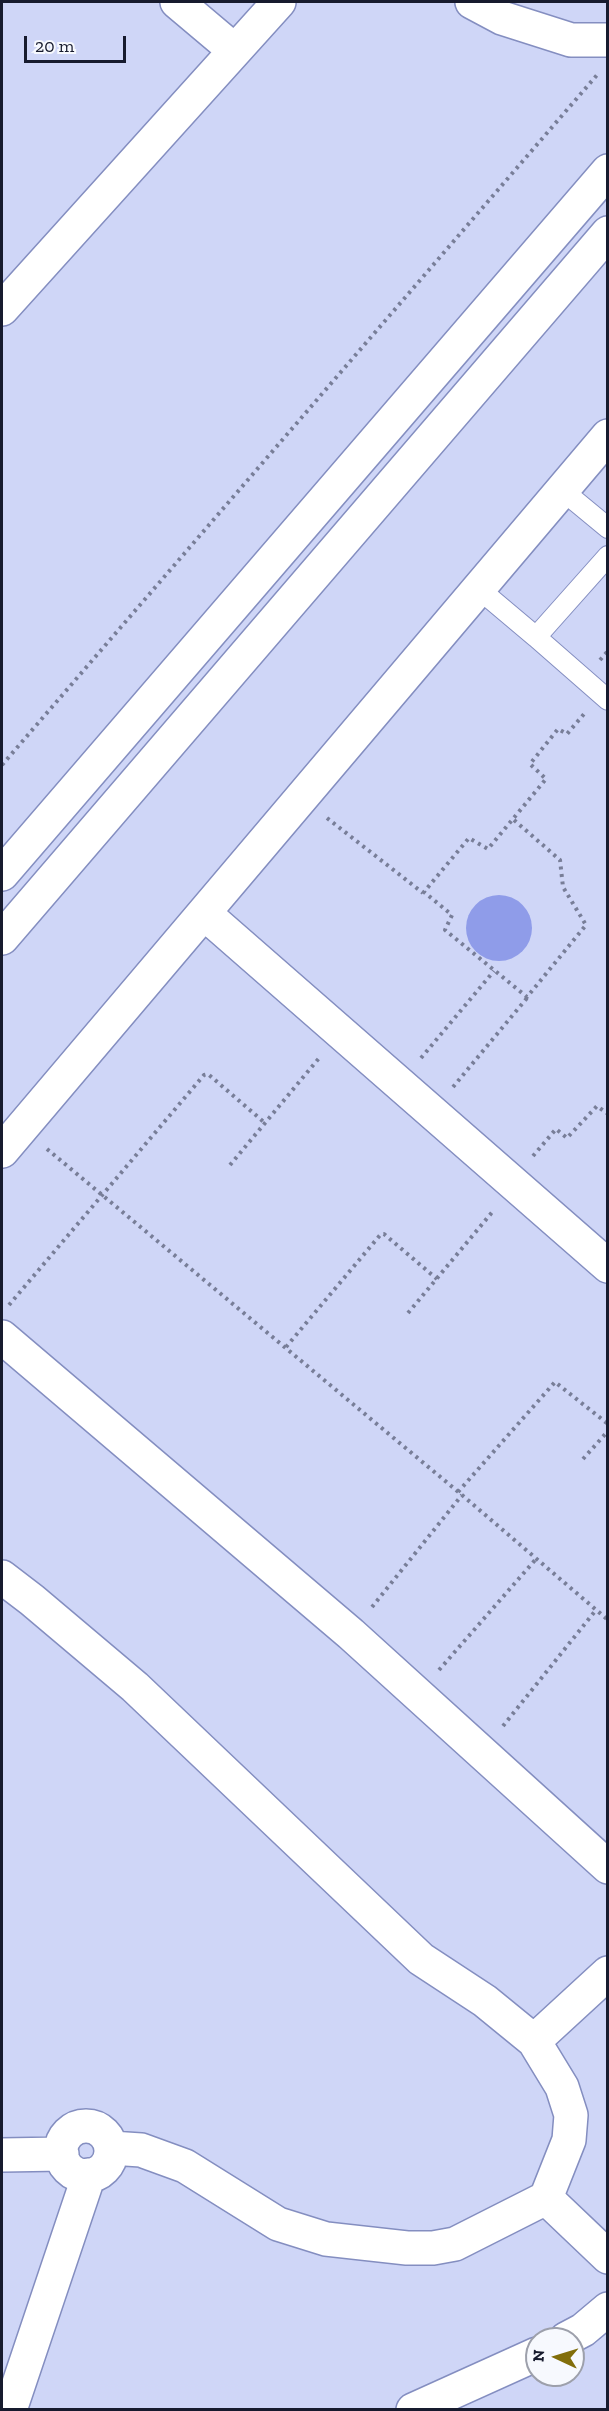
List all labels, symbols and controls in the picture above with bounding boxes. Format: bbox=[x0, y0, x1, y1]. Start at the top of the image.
scale bar bbox=[27, 24, 129, 62]
text: 20 m bbox=[35, 35, 74, 57]
north arrow bbox=[525, 2327, 585, 2387]
text: N bbox=[529, 2349, 548, 2363]

